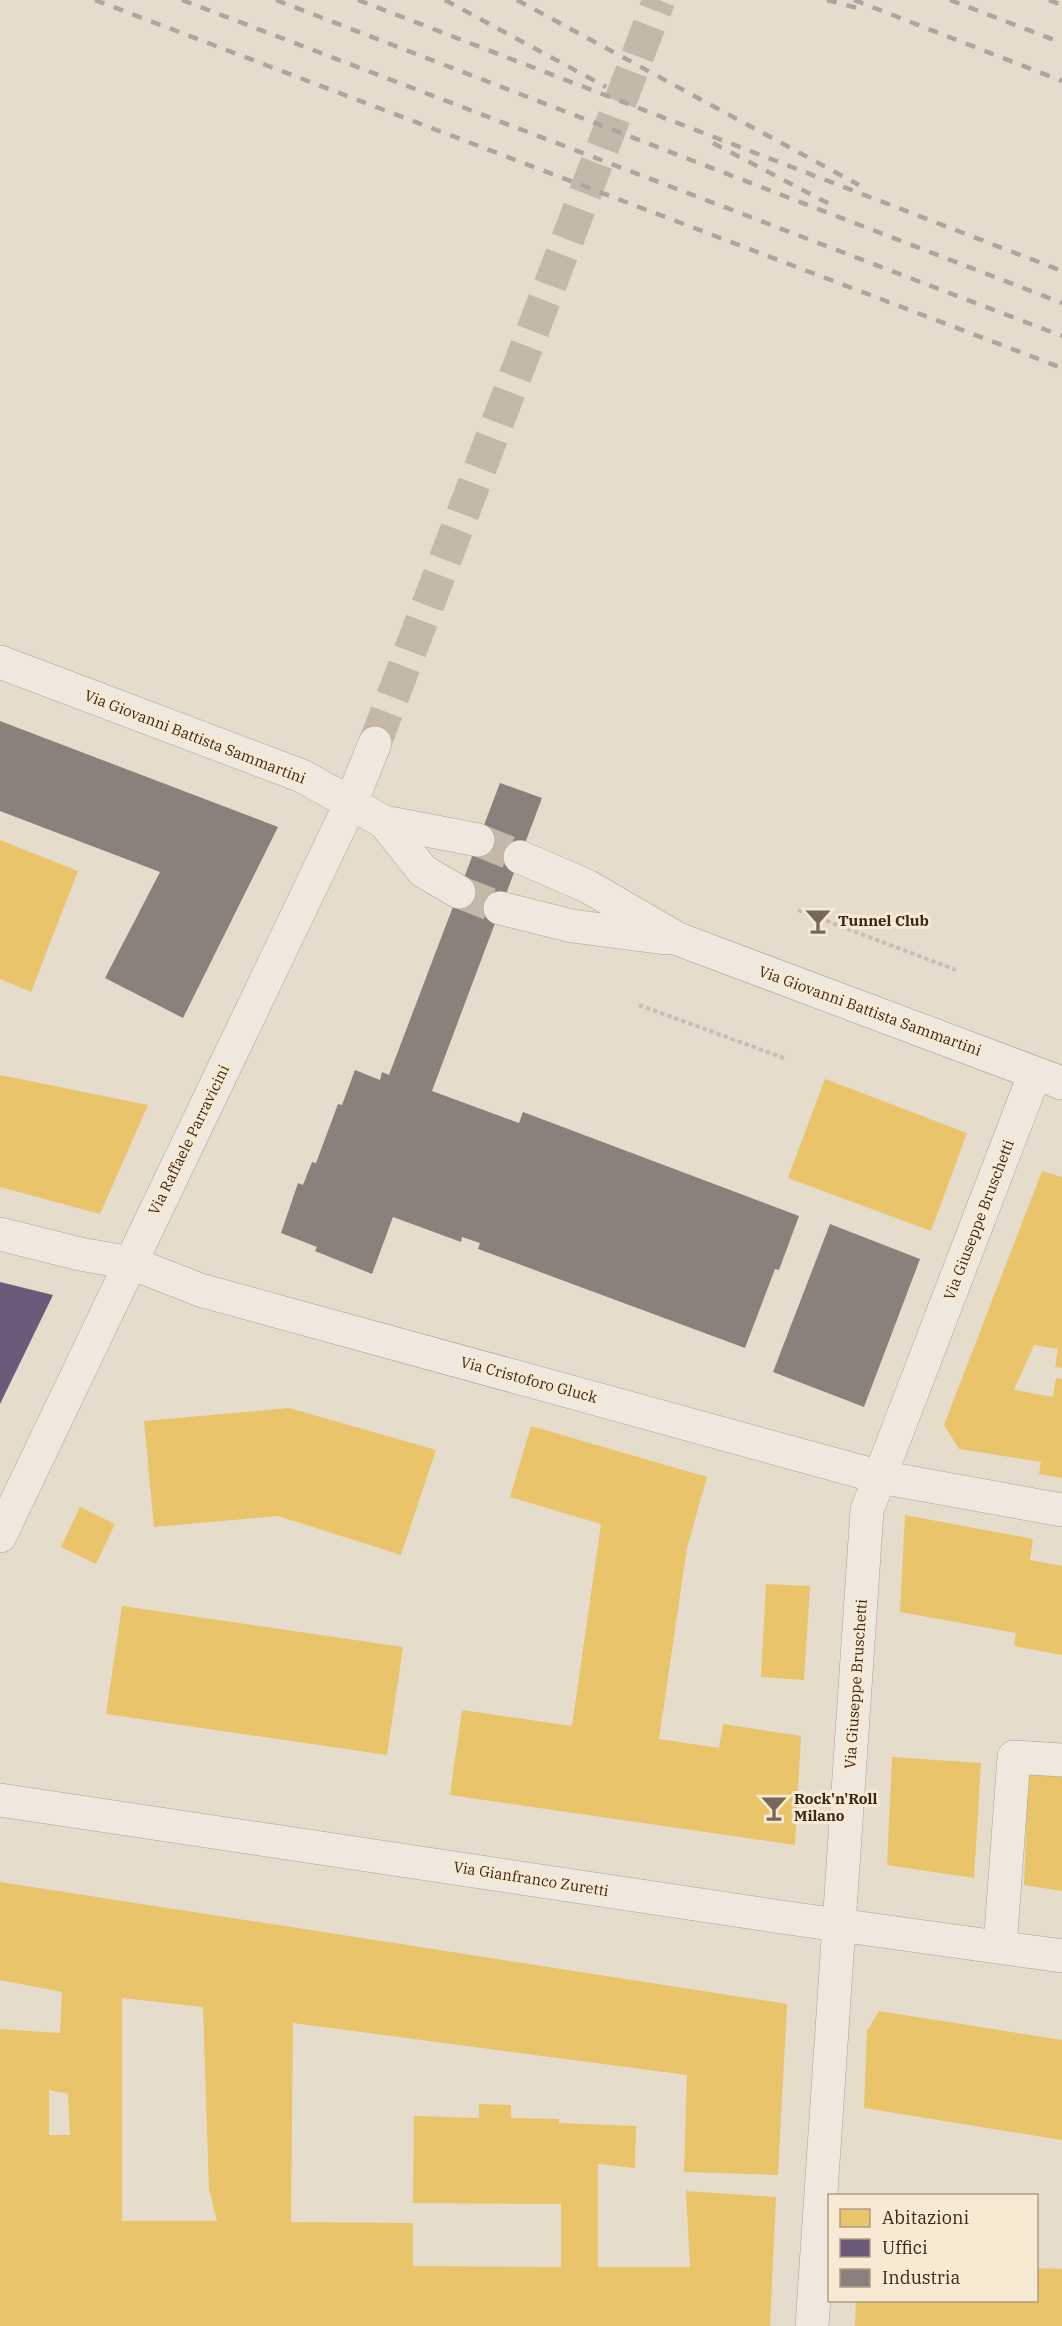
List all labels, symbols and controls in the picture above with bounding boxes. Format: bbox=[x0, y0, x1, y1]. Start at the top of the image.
street label: Via Giovanni Battista Sammartini bbox=[82, 685, 309, 788]
bar icon: Tunnel Club bbox=[803, 906, 833, 936]
place label: Tunnel Club bbox=[838, 911, 929, 930]
street label: Via Giovanni Battista Sammartini bbox=[756, 961, 984, 1060]
street label: Via Raffaele Parravicini bbox=[144, 1061, 233, 1218]
street label: Via Giuseppe Bruschetti bbox=[939, 1137, 1018, 1303]
street label: Via Cristoforo Gluck bbox=[459, 1352, 600, 1407]
street label: Via Giuseppe Bruschetti bbox=[840, 1598, 871, 1770]
place label: Rock'n'Roll Milano bbox=[794, 1789, 877, 1825]
bar icon: Rock'n'Roll Milano bbox=[759, 1793, 789, 1823]
street label: Via Gianfranco Zuretti bbox=[452, 1857, 610, 1900]
legend bbox=[828, 2194, 1038, 2302]
text: Abitazioni bbox=[882, 2206, 969, 2229]
text: Uffici bbox=[882, 2236, 928, 2259]
text: Industria bbox=[882, 2266, 960, 2289]

